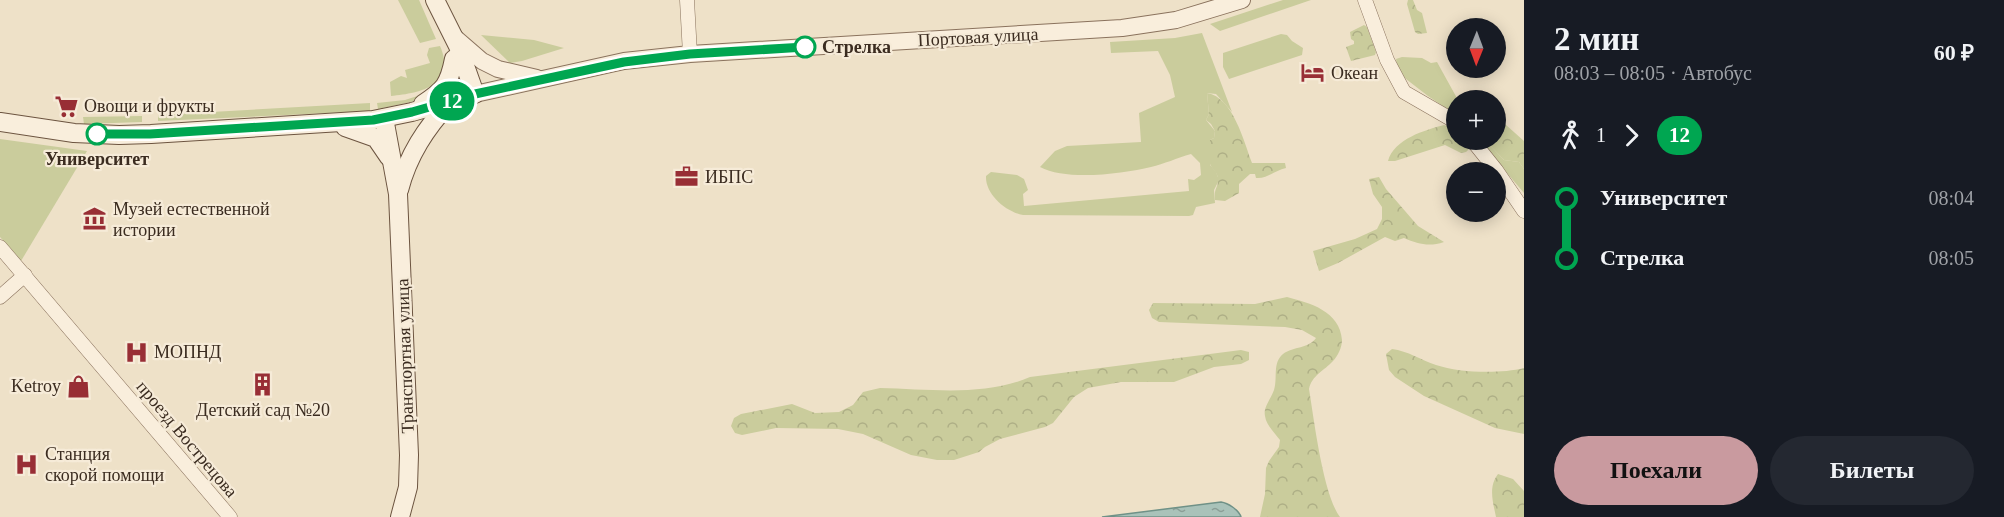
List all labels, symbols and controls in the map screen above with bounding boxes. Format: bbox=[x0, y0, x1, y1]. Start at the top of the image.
north arrow bbox=[1446, 18, 1506, 78]
map controls bbox=[1446, 18, 1506, 222]
text: 2 мин bbox=[1554, 21, 1639, 57]
street label: Портовая улица bbox=[917, 24, 1039, 50]
marker: Стрелка bbox=[794, 36, 816, 58]
place label: Стрелка bbox=[822, 37, 891, 57]
text: 60 ₽ bbox=[1934, 40, 1974, 65]
hotel icon: Океан bbox=[1300, 60, 1326, 86]
text: 08:03 – 08:05 · Автобус bbox=[1554, 62, 1752, 84]
place label: Океан bbox=[1331, 63, 1378, 83]
line badge: 12 bbox=[425, 82, 479, 120]
text: 12 bbox=[442, 89, 463, 113]
button: + bbox=[1446, 90, 1506, 150]
supermarket icon: Овощи и фрукты bbox=[53, 93, 79, 119]
place label: Овощи и фрукты bbox=[84, 96, 214, 116]
icon: walk bbox=[1554, 119, 1587, 152]
icon: forward bbox=[1615, 119, 1648, 152]
marker: Университет bbox=[86, 123, 108, 145]
text: 12 bbox=[1669, 123, 1690, 147]
text: 1 bbox=[1596, 124, 1606, 146]
place label: Университет bbox=[45, 149, 149, 169]
button: − bbox=[1446, 162, 1506, 222]
office icon: ИБПС bbox=[674, 164, 700, 190]
place label: ИБПС bbox=[705, 167, 753, 187]
text: Университет bbox=[1600, 185, 1727, 210]
text: 08:04 bbox=[1928, 187, 1974, 209]
place label: Музей естественной истории bbox=[113, 199, 270, 240]
museum icon: Музей естественной истории bbox=[82, 206, 108, 232]
text: Стрелка bbox=[1600, 245, 1684, 270]
text: 08:05 bbox=[1928, 247, 1974, 269]
street label: Транспортная улица bbox=[392, 278, 418, 434]
hospital icon: МОПНД bbox=[123, 339, 149, 365]
place label: МОПНД bbox=[154, 342, 221, 362]
building icon: Детский сад №20 bbox=[250, 371, 276, 397]
shop icon: Ketroy bbox=[66, 373, 92, 399]
place label: Ketroy bbox=[11, 376, 61, 396]
street label: проезд Вострецова bbox=[132, 377, 242, 501]
place label: Детский сад №20 bbox=[196, 400, 330, 420]
button: Поехали bbox=[1554, 436, 1758, 505]
button: Билеты bbox=[1770, 436, 1974, 505]
place label: Станция скорой помощи bbox=[45, 444, 164, 485]
hospital icon: Станция скорой помощи bbox=[14, 451, 40, 477]

